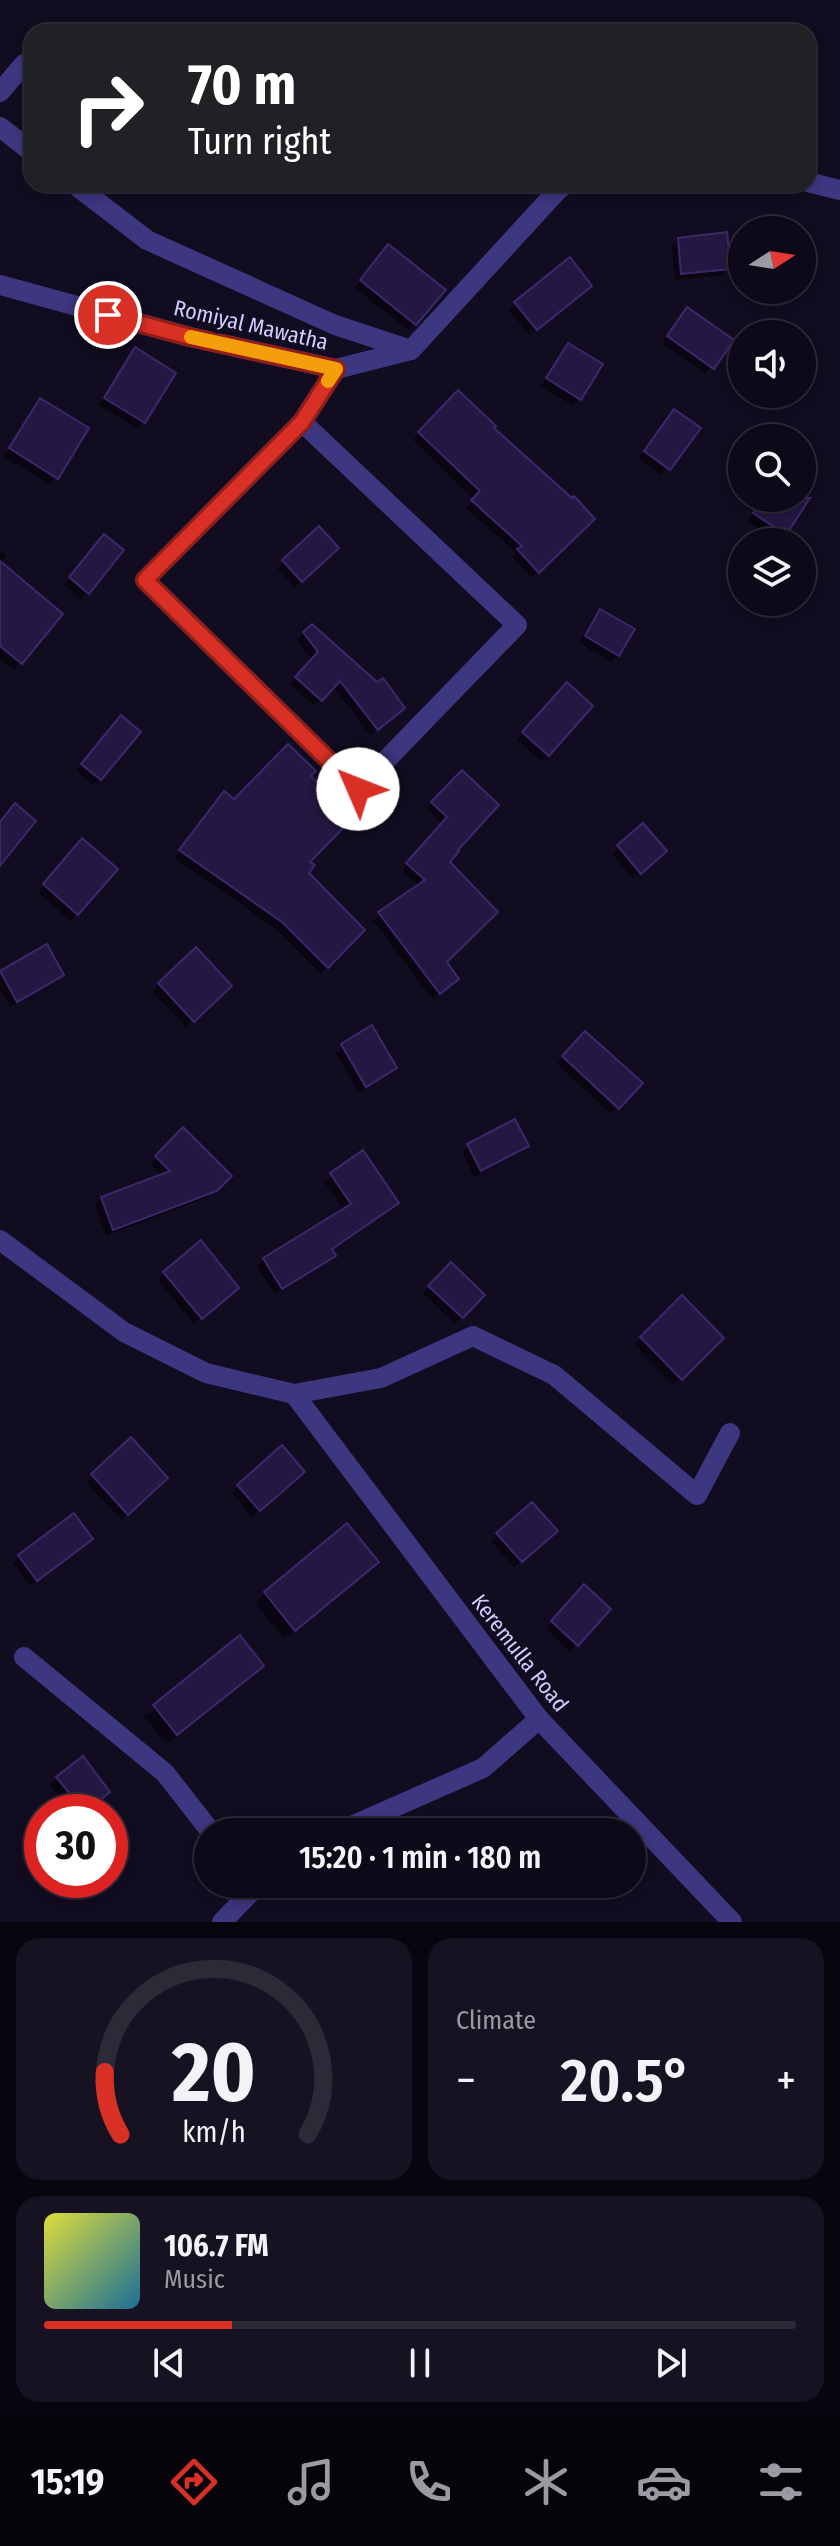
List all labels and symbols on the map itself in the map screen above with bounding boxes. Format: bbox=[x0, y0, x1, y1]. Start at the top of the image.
north arrow bbox=[728, 216, 816, 304]
pin bbox=[74, 281, 142, 349]
street label: Romiyal Mawatha bbox=[171, 294, 331, 356]
position arrow bbox=[316, 747, 400, 831]
street label: Keremulla Road bbox=[466, 1589, 574, 1717]
speed limit sign: 30 bbox=[24, 1794, 128, 1898]

